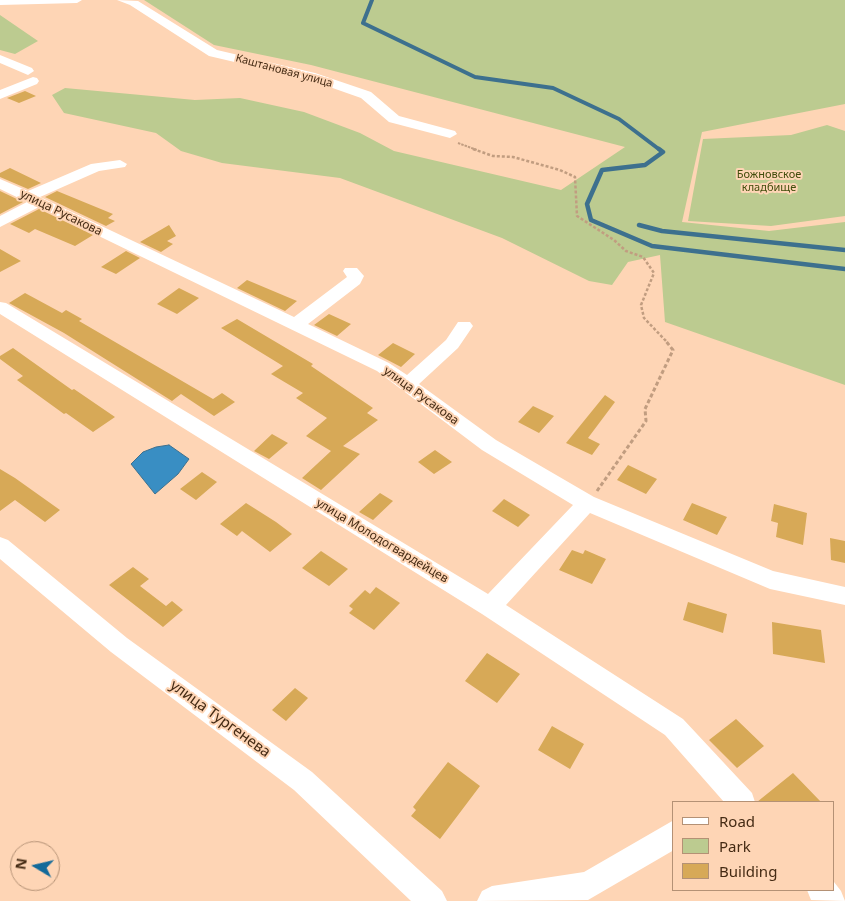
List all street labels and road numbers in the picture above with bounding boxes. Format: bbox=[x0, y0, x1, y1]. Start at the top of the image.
street label: Каштановая улица bbox=[234, 52, 334, 90]
street label: улица Русакова bbox=[18, 187, 104, 239]
street label: улица Русакова bbox=[381, 364, 461, 428]
street label: улица Молодогвардейцев bbox=[313, 496, 451, 586]
street label: улица Тургенева bbox=[166, 676, 274, 762]

